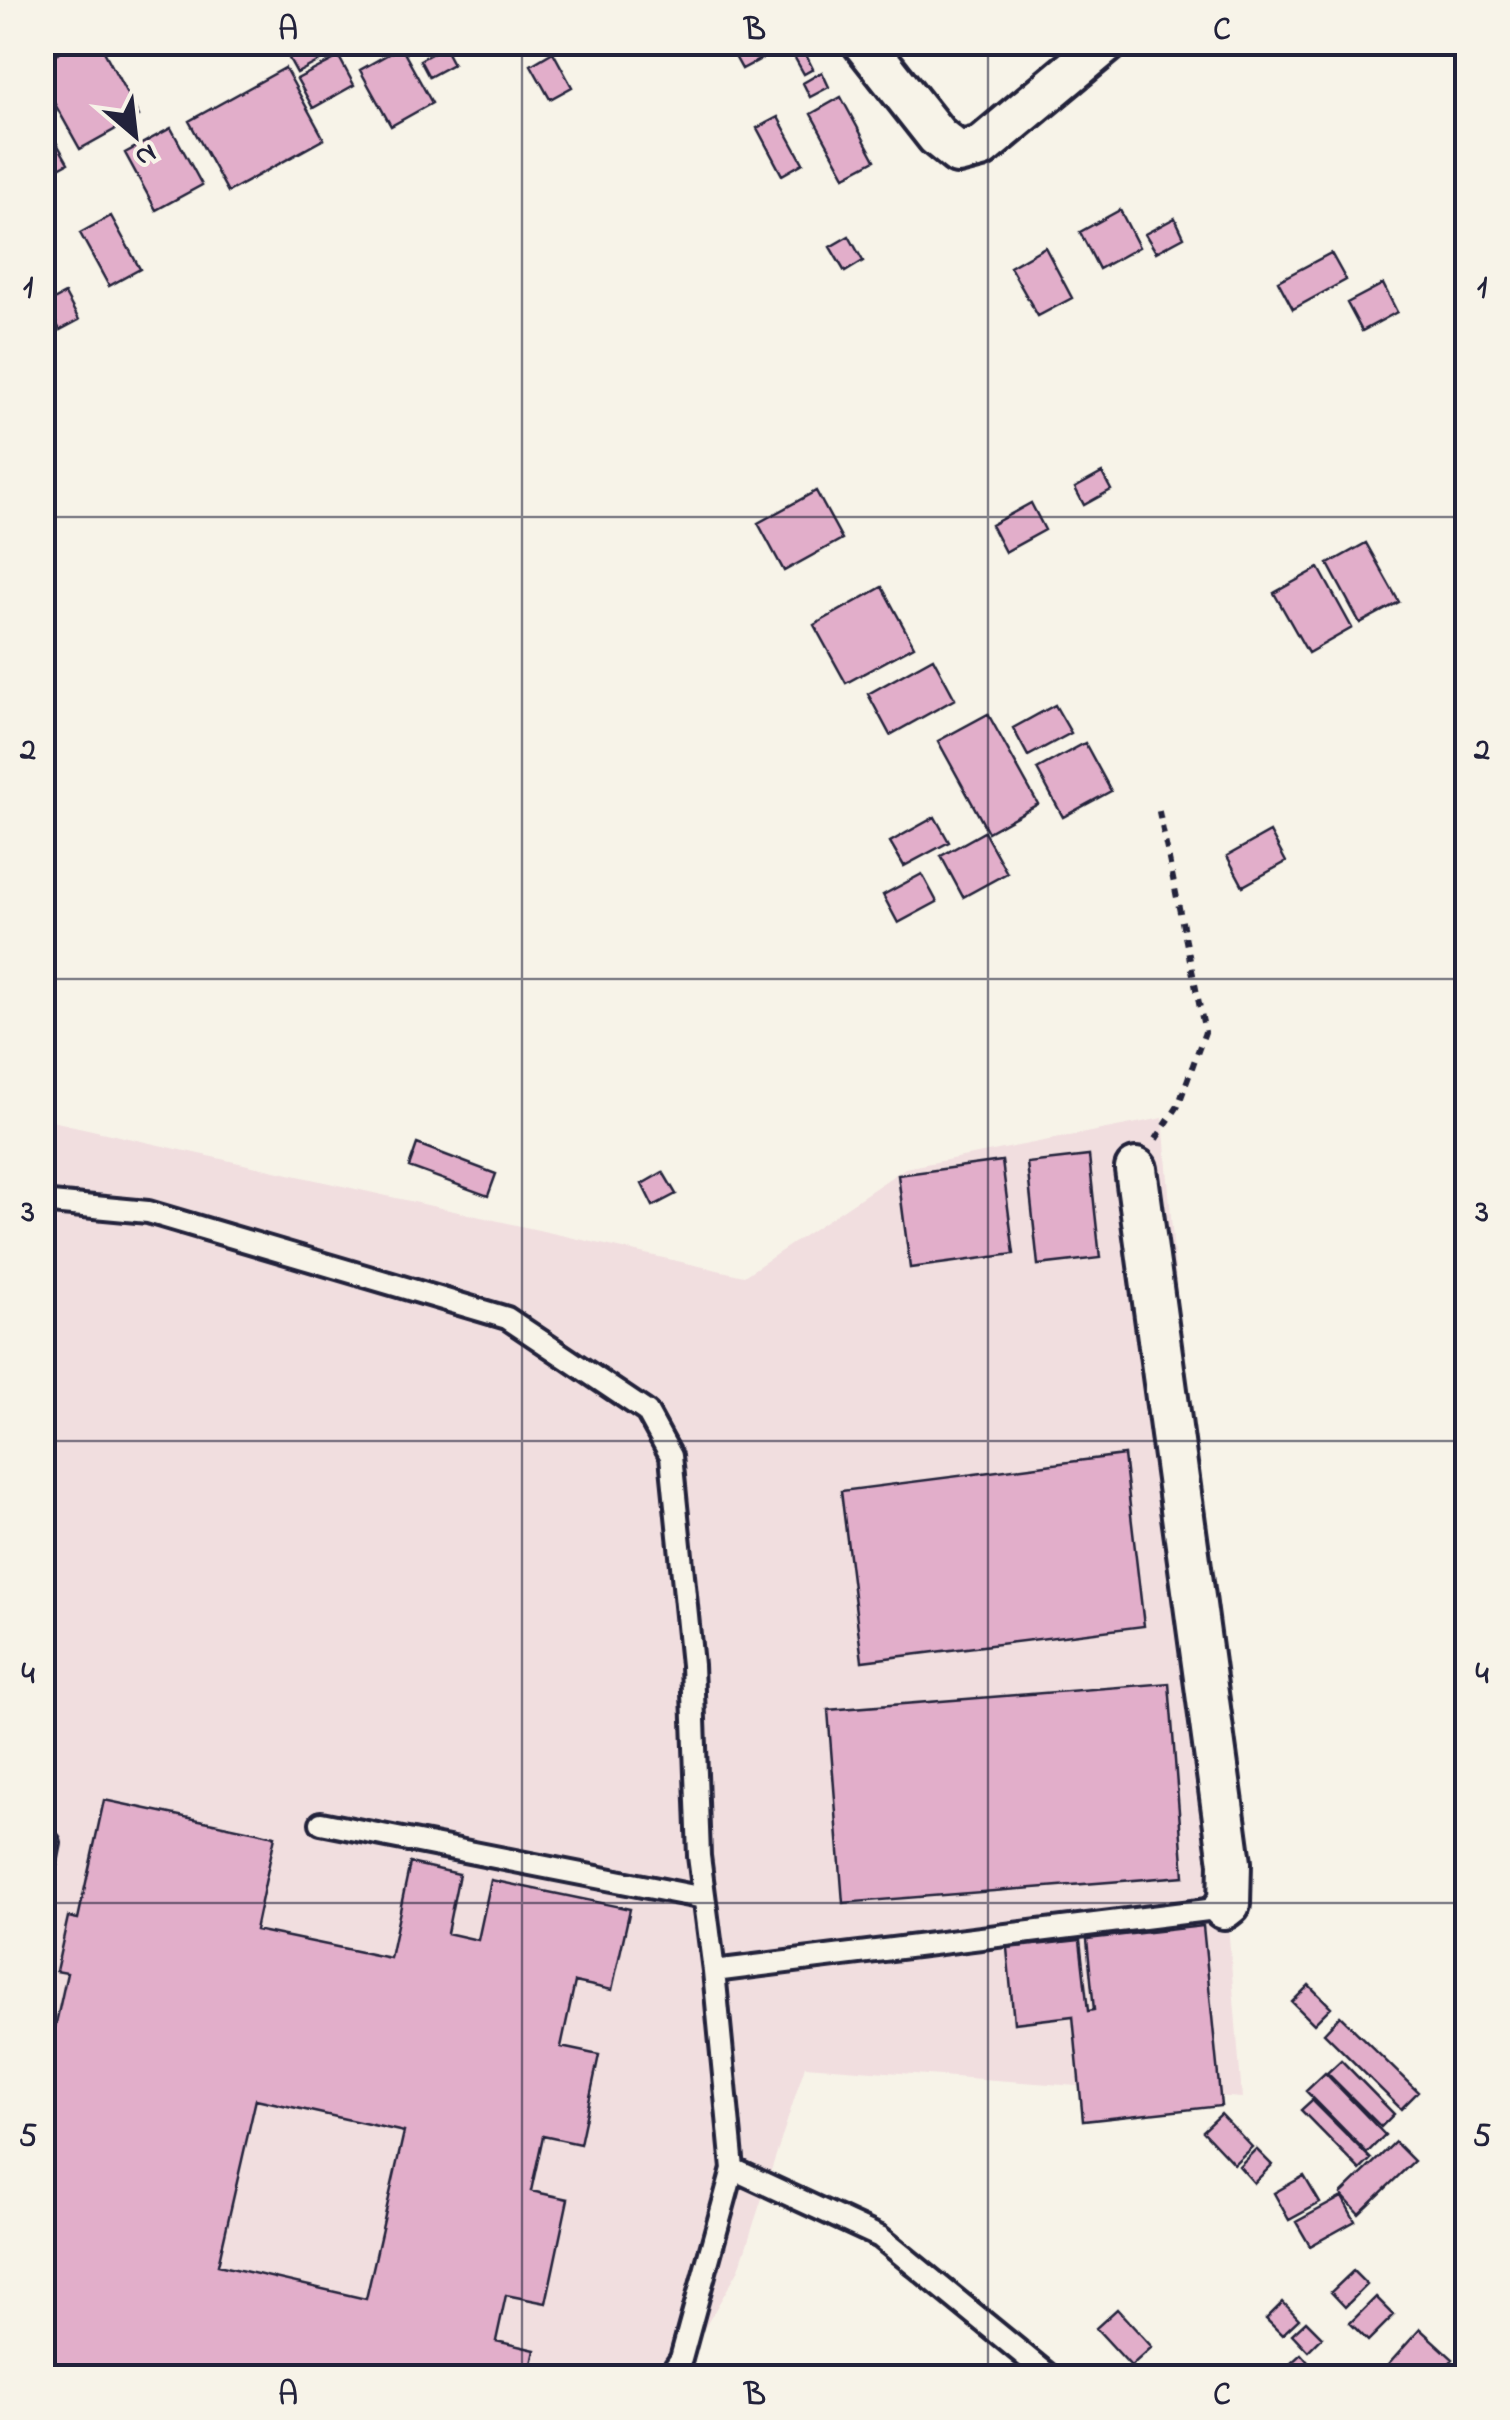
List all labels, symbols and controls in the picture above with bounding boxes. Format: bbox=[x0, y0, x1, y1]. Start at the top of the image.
text: A bbox=[278, 8, 298, 55]
text: B bbox=[742, 8, 766, 55]
text: C bbox=[1213, 8, 1231, 55]
north arrow bbox=[85, 85, 185, 185]
text: N bbox=[127, 131, 163, 177]
text: 1 bbox=[23, 266, 33, 313]
text: 1 bbox=[1477, 266, 1487, 313]
text: 2 bbox=[19, 728, 36, 775]
text: 2 bbox=[1473, 728, 1490, 775]
text: 3 bbox=[20, 1190, 35, 1237]
text: 3 bbox=[1474, 1190, 1489, 1237]
text: 4 bbox=[21, 1652, 35, 1699]
text: 4 bbox=[1475, 1652, 1489, 1699]
text: 5 bbox=[19, 2114, 37, 2161]
text: 5 bbox=[1473, 2114, 1491, 2161]
text: A bbox=[278, 2373, 298, 2420]
text: B bbox=[742, 2373, 766, 2420]
text: C bbox=[1213, 2373, 1231, 2420]

